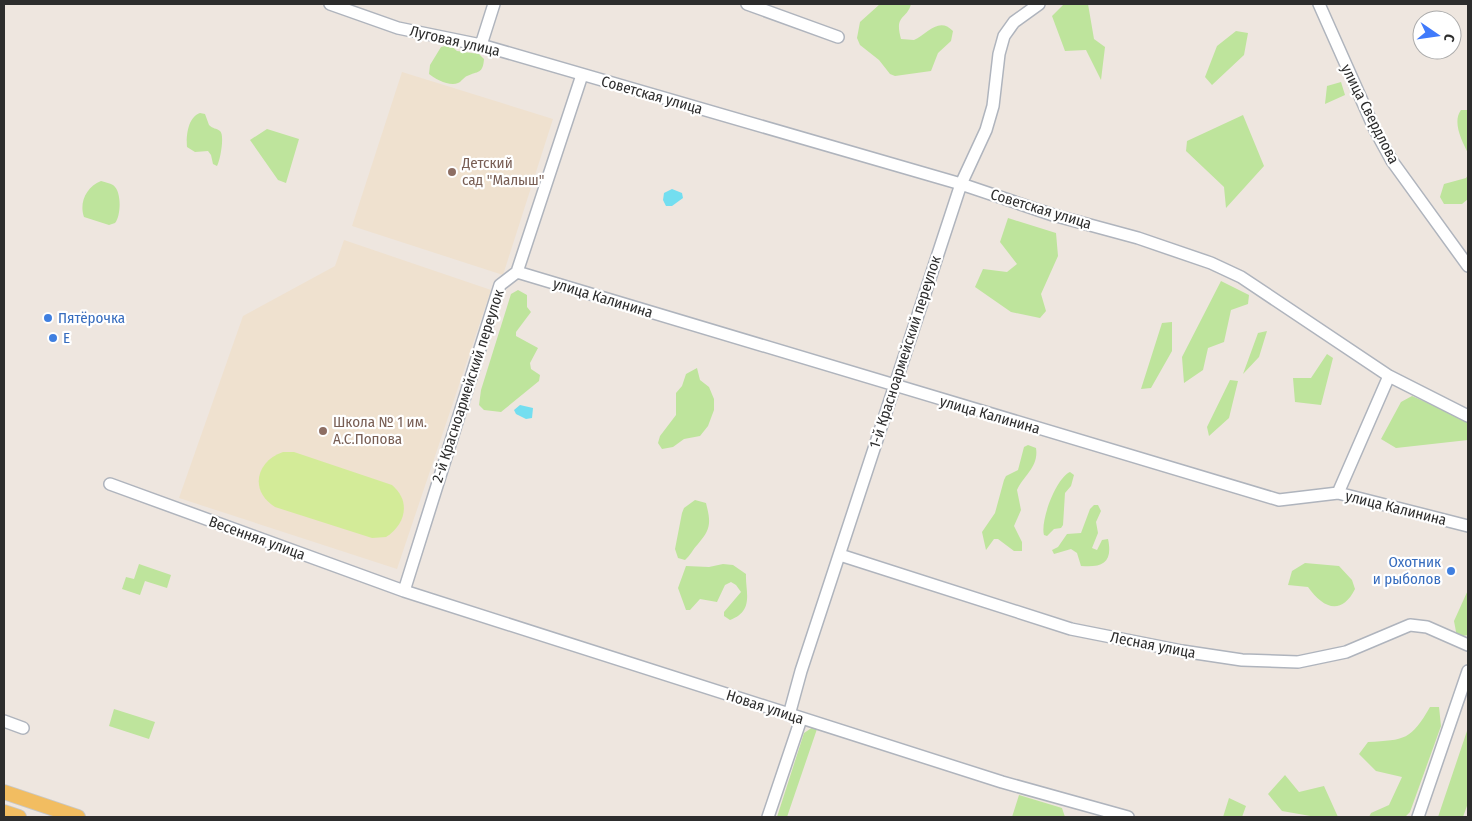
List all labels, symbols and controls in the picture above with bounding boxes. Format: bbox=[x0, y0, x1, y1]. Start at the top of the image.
north arrow bbox=[1412, 10, 1462, 60]
street label: Луговая улица bbox=[408, 22, 502, 60]
text: С bbox=[1440, 32, 1458, 44]
street label: улица Свердлова bbox=[1337, 61, 1403, 167]
street label: Советская улица bbox=[599, 72, 705, 118]
place label: Детский сад "Малыш" bbox=[461, 154, 544, 189]
marker: Детский сад "Малыш" bbox=[446, 166, 458, 178]
street label: Советская улица bbox=[988, 185, 1094, 233]
street label: 1-й Красноармейский переулок bbox=[865, 254, 945, 450]
street label: улица Калинина bbox=[551, 274, 655, 322]
street label: 2-й Красноармейский переулок bbox=[428, 287, 508, 485]
place label: Пятёрочка bbox=[58, 309, 125, 327]
marker: Пятёрочка bbox=[42, 312, 54, 324]
place label: Е bbox=[63, 329, 70, 347]
marker: Е bbox=[47, 332, 59, 344]
street label: улица Калинина bbox=[938, 392, 1042, 438]
place label: Школа № 1 им. А.С.Попова bbox=[333, 413, 427, 448]
marker: Школа № 1 им. А.С.Попова bbox=[317, 425, 329, 437]
street label: улица Калинина bbox=[1344, 487, 1448, 529]
street label: Весенняя улица bbox=[206, 512, 308, 564]
place label: Охотник и рыболов bbox=[1373, 553, 1441, 588]
marker: Охотник и рыболов bbox=[1445, 565, 1457, 577]
street label: Лесная улица bbox=[1109, 628, 1197, 662]
street label: Новая улица bbox=[724, 686, 806, 728]

